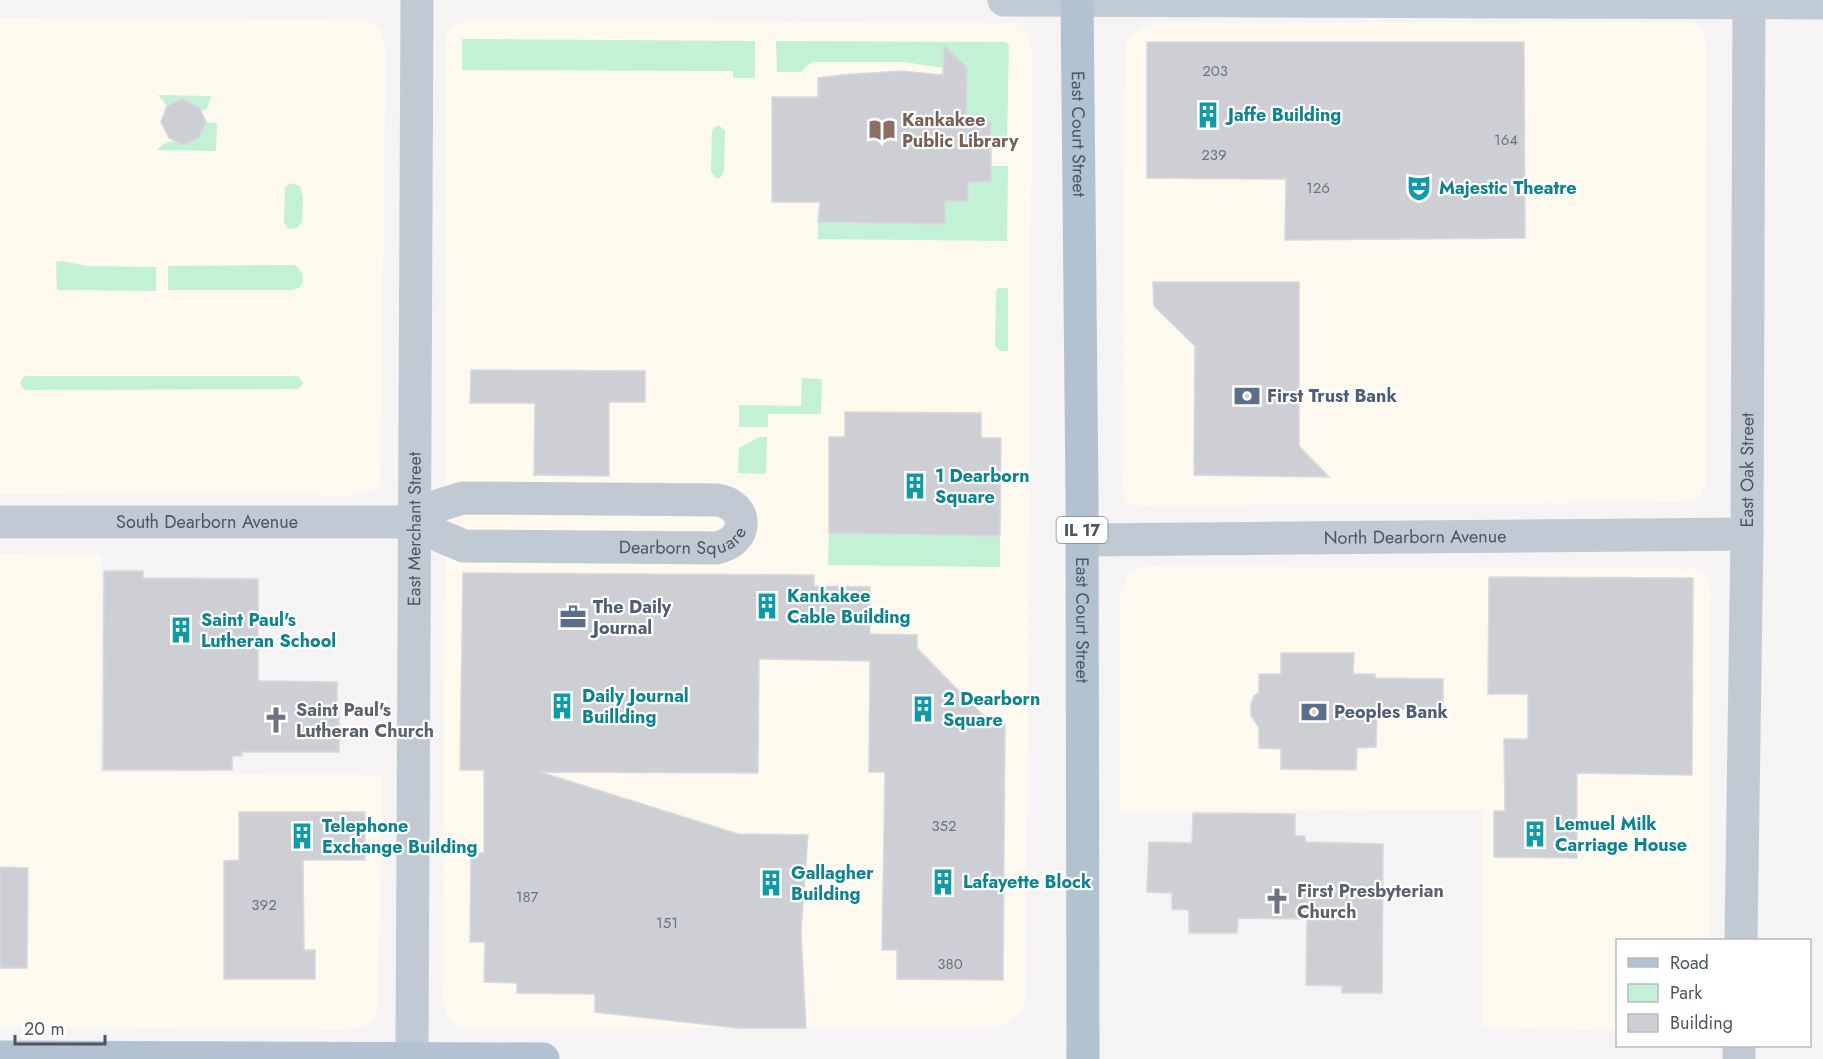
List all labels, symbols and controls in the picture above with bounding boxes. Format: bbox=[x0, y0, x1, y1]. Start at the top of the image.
house number: 203 bbox=[1202, 60, 1228, 82]
street label: East Court Street bbox=[1065, 71, 1092, 198]
building icon: Jaffe Building bbox=[1193, 100, 1223, 130]
place label: Jaffe Building bbox=[1225, 102, 1341, 128]
place label: Kankakee Public Library bbox=[902, 107, 1019, 154]
library icon: Kankakee Public Library bbox=[867, 115, 897, 145]
house number: 164 bbox=[1494, 129, 1518, 151]
house number: 239 bbox=[1201, 144, 1227, 166]
theatre icon: Majestic Theatre bbox=[1404, 173, 1434, 203]
place label: Majestic Theatre bbox=[1439, 175, 1577, 201]
house number: 126 bbox=[1306, 177, 1330, 199]
bank icon: First Trust Bank bbox=[1232, 381, 1262, 411]
place label: First Trust Bank bbox=[1267, 383, 1397, 409]
street label: East Oak Street bbox=[1734, 412, 1760, 527]
street label: East Merchant Street bbox=[401, 451, 428, 606]
place label: 1 Dearborn Square bbox=[935, 463, 1030, 510]
building icon: 1 Dearborn Square bbox=[900, 471, 930, 501]
street label: South Dearborn Avenue bbox=[116, 509, 298, 535]
road number: IL 17 bbox=[1056, 517, 1108, 543]
street label: Dearborn Square bbox=[619, 522, 753, 561]
street label: North Dearborn Avenue bbox=[1323, 523, 1506, 551]
street label: East Court Street bbox=[1069, 557, 1095, 684]
place label: Kankakee Cable Building bbox=[787, 583, 911, 630]
building icon: Kankakee Cable Building bbox=[752, 591, 782, 621]
place label: The Daily Journal bbox=[590, 594, 672, 641]
office icon: The Daily Journal bbox=[558, 602, 588, 632]
place label: Saint Paul's Lutheran School bbox=[201, 607, 336, 654]
building icon: Saint Paul's Lutheran School bbox=[166, 615, 196, 645]
place label: Daily Journal Buillding bbox=[582, 683, 689, 730]
place label: 2 Dearborn Square bbox=[943, 686, 1040, 733]
building icon: Daily Journal Buillding bbox=[547, 691, 577, 721]
building icon: 2 Dearborn Square bbox=[908, 694, 938, 724]
place label: Saint Paul's Lutheran Church bbox=[296, 697, 434, 744]
bank icon: Peoples Bank bbox=[1299, 697, 1329, 727]
place label: Peoples Bank bbox=[1334, 699, 1448, 725]
church icon: Saint Paul's Lutheran Church bbox=[261, 705, 291, 735]
place label: Lemuel Milk Carriage House bbox=[1555, 811, 1687, 858]
place label: Telephone Exchange Building bbox=[322, 813, 478, 860]
house number: 352 bbox=[931, 815, 957, 837]
building icon: Lemuel Milk Carriage House bbox=[1520, 819, 1550, 849]
building icon: Telephone Exchange Building bbox=[287, 821, 317, 851]
place label: Gallagher Building bbox=[791, 860, 874, 907]
building icon: Lafayette Block bbox=[928, 867, 958, 897]
building icon: Gallagher Building bbox=[756, 868, 786, 898]
place label: Lafayette Block bbox=[963, 869, 1092, 895]
place label: First Presbyterian Church bbox=[1297, 878, 1444, 925]
house number: 187 bbox=[516, 886, 538, 908]
church icon: First Presbyterian Church bbox=[1262, 886, 1292, 916]
house number: 392 bbox=[251, 894, 277, 916]
house number: 151 bbox=[656, 912, 678, 934]
legend bbox=[1616, 939, 1811, 1047]
text: Road bbox=[1670, 950, 1709, 976]
house number: 380 bbox=[937, 953, 963, 975]
text: Park bbox=[1670, 980, 1702, 1006]
scale bar bbox=[15, 1008, 105, 1046]
text: Building bbox=[1670, 1010, 1733, 1036]
text: 20 m bbox=[24, 1016, 64, 1042]

